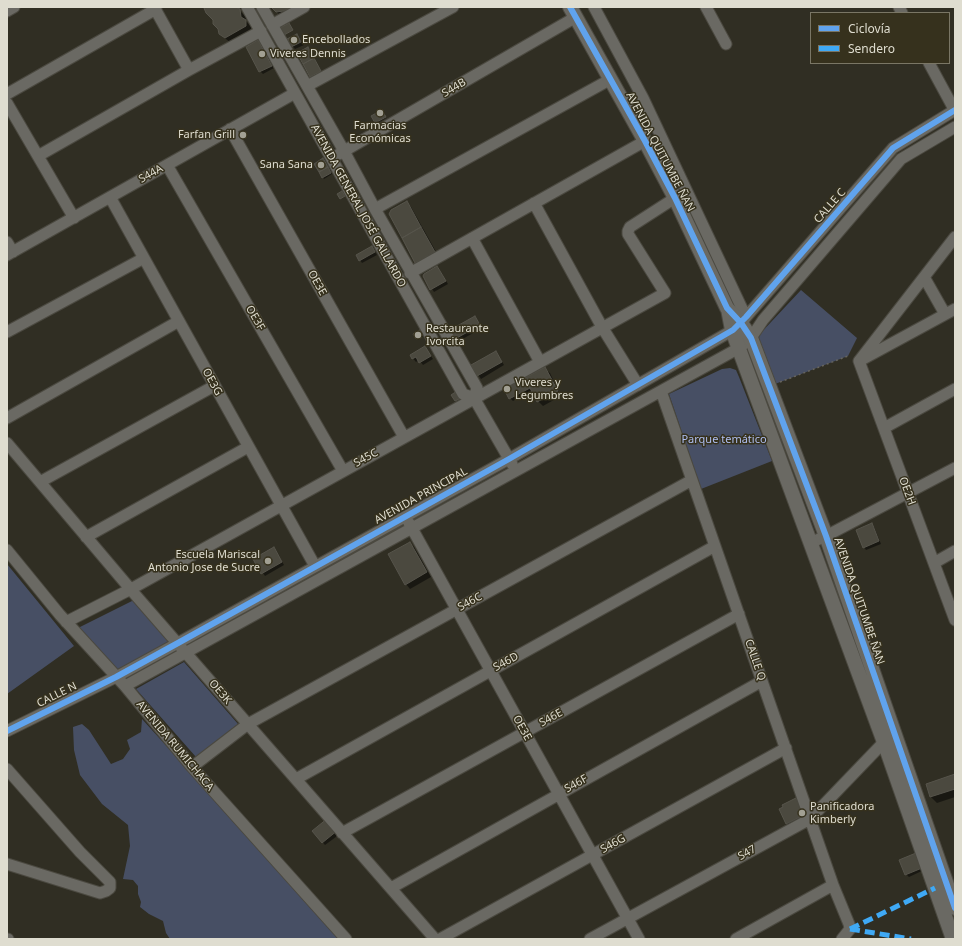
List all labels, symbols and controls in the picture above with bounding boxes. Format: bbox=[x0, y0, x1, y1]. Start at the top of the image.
legend bbox=[810, 12, 950, 64]
text: Ciclovía bbox=[848, 20, 890, 37]
place label: Encebollados bbox=[302, 33, 370, 47]
marker: Encebollados bbox=[289, 35, 299, 45]
text: Sendero bbox=[848, 40, 895, 57]
place label: Viveres Dennis bbox=[270, 47, 346, 61]
marker: Viveres Dennis bbox=[257, 49, 267, 59]
street label: S44B bbox=[440, 76, 468, 100]
street label: AVENIDA QUITUMBE ÑAN bbox=[623, 90, 697, 214]
marker: Farmacias Económicas bbox=[375, 108, 385, 118]
place label: Farmacias Económicas bbox=[349, 119, 411, 145]
street label: AVENIDA GENERAL JOSÉ GALLARDO bbox=[308, 122, 408, 290]
place label: Farfan Grill bbox=[178, 128, 235, 142]
marker: Farfan Grill bbox=[238, 130, 248, 140]
place label: Sana Sana bbox=[260, 158, 313, 172]
marker: Sana Sana bbox=[316, 160, 326, 170]
street label: S44A bbox=[137, 162, 165, 186]
street label: CALLE C bbox=[811, 186, 849, 226]
street label: OE3E bbox=[305, 268, 329, 298]
street label: OE3F bbox=[243, 303, 267, 333]
place label: Restaurante Ivorcita bbox=[426, 322, 489, 348]
marker: Restaurante Ivorcita bbox=[413, 330, 423, 340]
street label: OE3G bbox=[199, 366, 225, 398]
place label: Viveres y Legumbres bbox=[515, 376, 573, 402]
marker: Viveres y Legumbres bbox=[502, 384, 512, 394]
park label: Parque temático bbox=[681, 433, 767, 447]
street label: S45C bbox=[352, 446, 380, 470]
street label: AVENIDA PRINCIPAL bbox=[372, 465, 470, 527]
street label: OE2H bbox=[896, 475, 918, 507]
street label: AVENIDA QUITUMBE ÑAN bbox=[831, 536, 887, 666]
place label: Escuela Mariscal Antonio Jose de Sucre bbox=[148, 548, 260, 574]
marker: Escuela Mariscal Antonio Jose de Sucre bbox=[263, 556, 273, 566]
street label: S46C bbox=[456, 590, 484, 614]
street label: CALLE Q bbox=[742, 637, 768, 683]
street label: S46D bbox=[491, 650, 521, 674]
street label: OE3K bbox=[206, 677, 234, 707]
street label: CALLE N bbox=[35, 680, 79, 710]
street label: AVENIDA RUMICHACA bbox=[133, 698, 217, 794]
street label: S46E bbox=[537, 706, 565, 730]
street label: OE3E bbox=[510, 713, 534, 743]
street label: S46F bbox=[562, 772, 590, 796]
place label: Panificadora Kimberly bbox=[810, 800, 874, 826]
marker: Panificadora Kimberly bbox=[797, 808, 807, 818]
street label: S46G bbox=[598, 832, 628, 856]
street label: S47 bbox=[736, 843, 758, 863]

